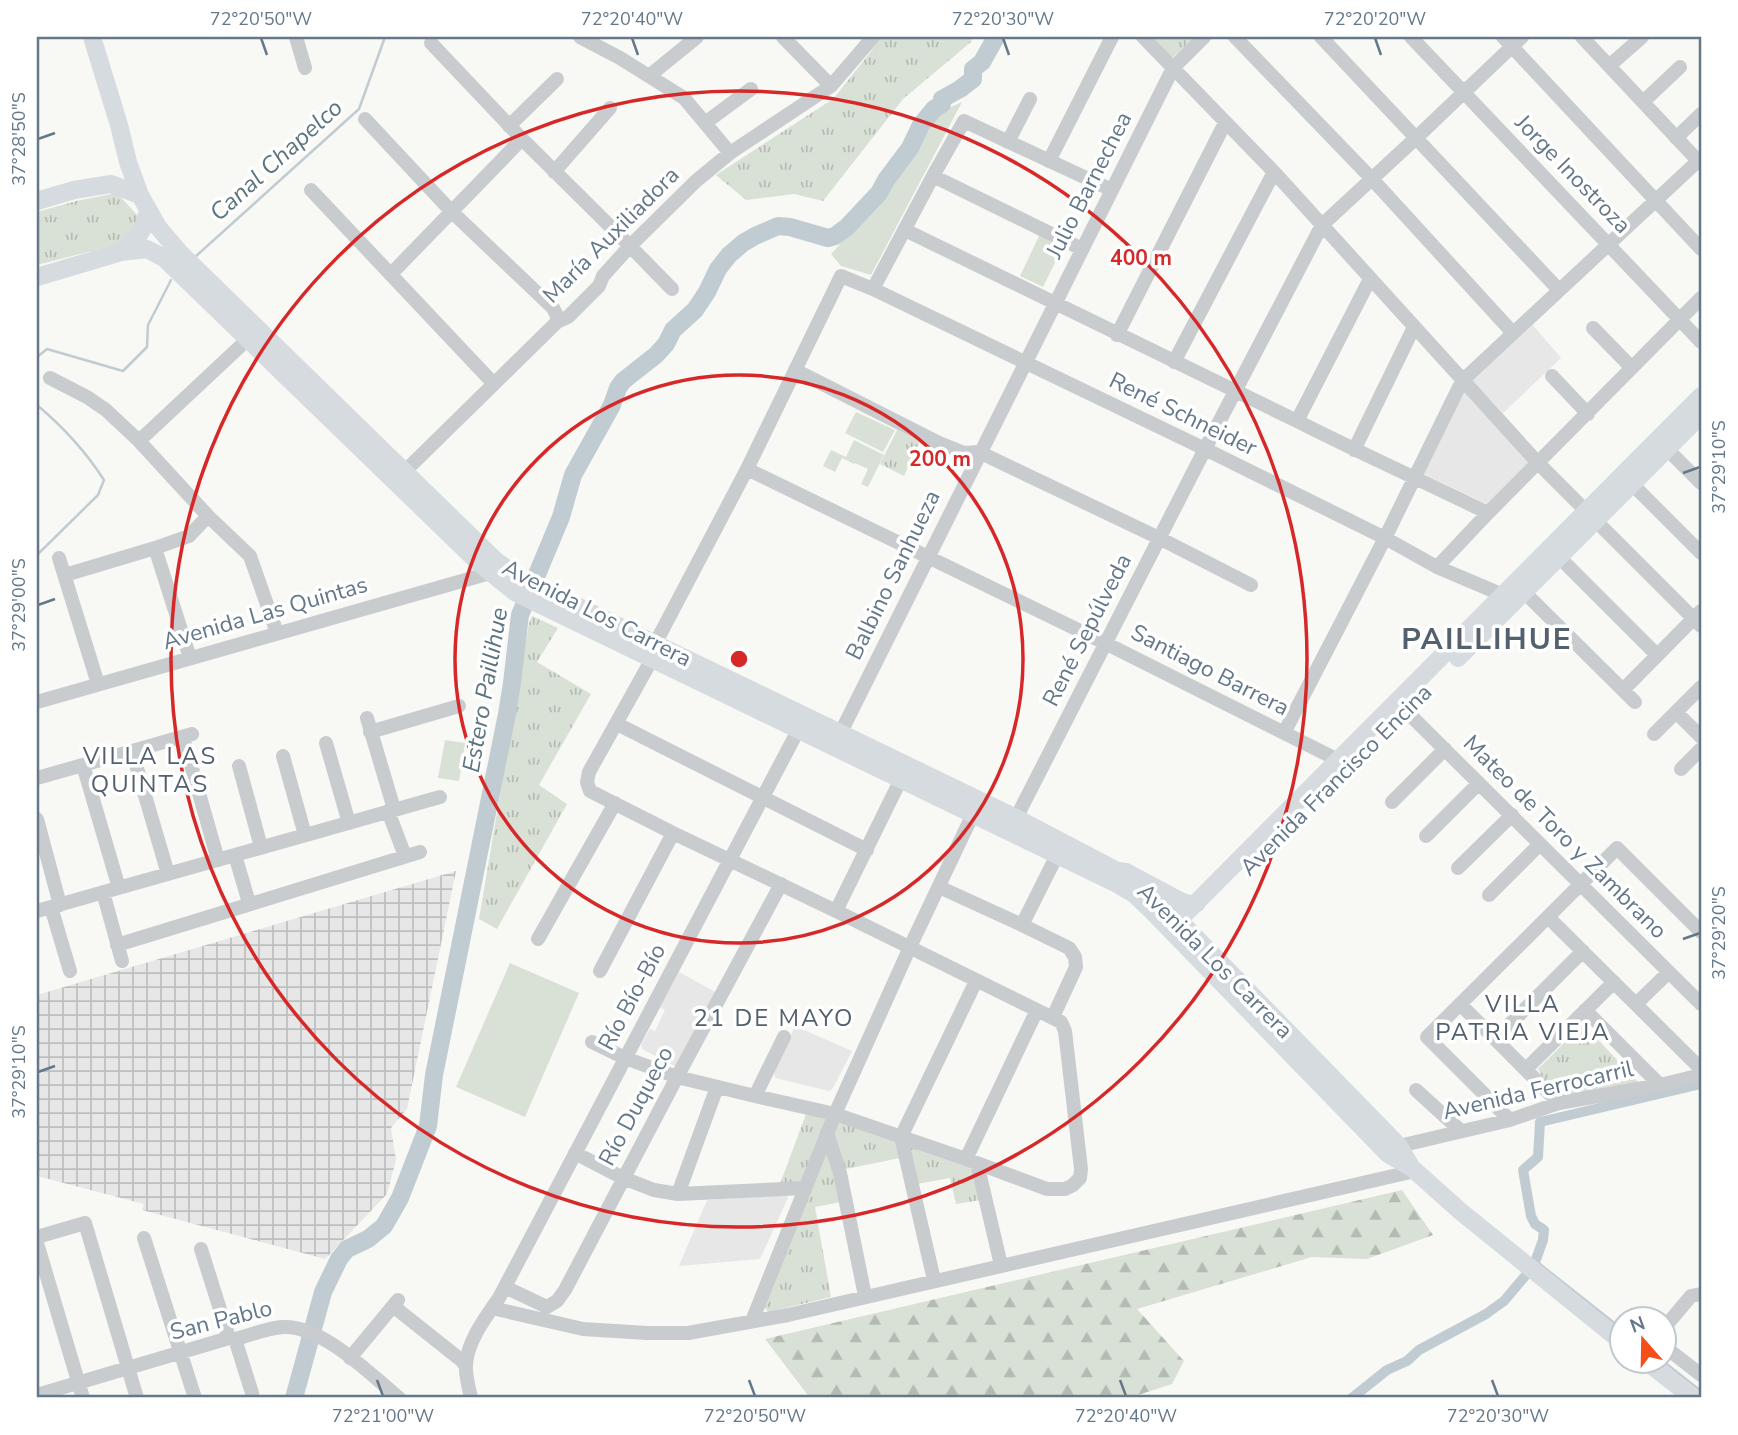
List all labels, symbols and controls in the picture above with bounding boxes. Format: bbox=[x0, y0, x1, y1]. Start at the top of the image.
text: 72°20'50"W bbox=[210, 7, 312, 31]
text: 72°20'40"W bbox=[581, 7, 683, 31]
text: 72°20'30"W bbox=[952, 7, 1054, 31]
text: 72°20'20"W bbox=[1324, 7, 1426, 31]
text: 37°28'50"S bbox=[7, 92, 31, 186]
water label: Canal Chapelco bbox=[203, 92, 349, 228]
street label: Julio Barnechea bbox=[1038, 106, 1139, 264]
street label: Jorge Inostroza bbox=[1508, 107, 1638, 240]
street label: María Auxiliadora bbox=[536, 160, 686, 310]
text: 400 m bbox=[1110, 244, 1172, 272]
street label: René Schneider bbox=[1104, 365, 1263, 464]
text: 37°29'10"S bbox=[1707, 420, 1731, 514]
text: 200 m bbox=[909, 445, 971, 473]
street label: Balbino Sanhueza bbox=[838, 485, 948, 665]
street label: René Sepúlveda bbox=[1035, 548, 1139, 712]
street label: Avenida Los Carrera bbox=[497, 552, 697, 674]
text: 37°29'00"S bbox=[7, 558, 31, 652]
street label: Avenida Las Quintas bbox=[159, 569, 371, 657]
water label: Estero Paillihue bbox=[455, 605, 515, 775]
street label: Santiago Barrera bbox=[1126, 617, 1294, 723]
district label: PAILLIHUE bbox=[1401, 619, 1573, 660]
centre of rings bbox=[727, 647, 751, 671]
street label: Avenida Francisco Encina bbox=[1233, 677, 1439, 883]
street label: Mateo de Toro y Zambrano bbox=[1456, 728, 1674, 946]
district label: VILLA LAS QUINTAS bbox=[82, 740, 217, 800]
street label: Avenida Los Carrera bbox=[1130, 876, 1300, 1046]
text: 37°29'20"S bbox=[1707, 886, 1731, 980]
street label: Río Bío-Bío bbox=[591, 938, 673, 1056]
district label: VILLA PATRIA VIEJA bbox=[1435, 988, 1611, 1048]
district label: 21 DE MAYO bbox=[693, 1002, 855, 1034]
text: 37°29'10"S bbox=[7, 1025, 31, 1119]
street label: Río Duqueco bbox=[592, 1041, 680, 1171]
street label: Avenida Ferrocarril bbox=[1440, 1053, 1637, 1127]
street label: San Pablo bbox=[167, 1292, 275, 1348]
north arrow bbox=[1608, 1306, 1678, 1376]
text: N bbox=[1626, 1310, 1649, 1340]
text: 72°21'00"W bbox=[332, 1404, 434, 1428]
text: 72°20'50"W bbox=[704, 1404, 806, 1428]
text: 72°20'40"W bbox=[1075, 1404, 1177, 1428]
text: 72°20'30"W bbox=[1447, 1404, 1549, 1428]

